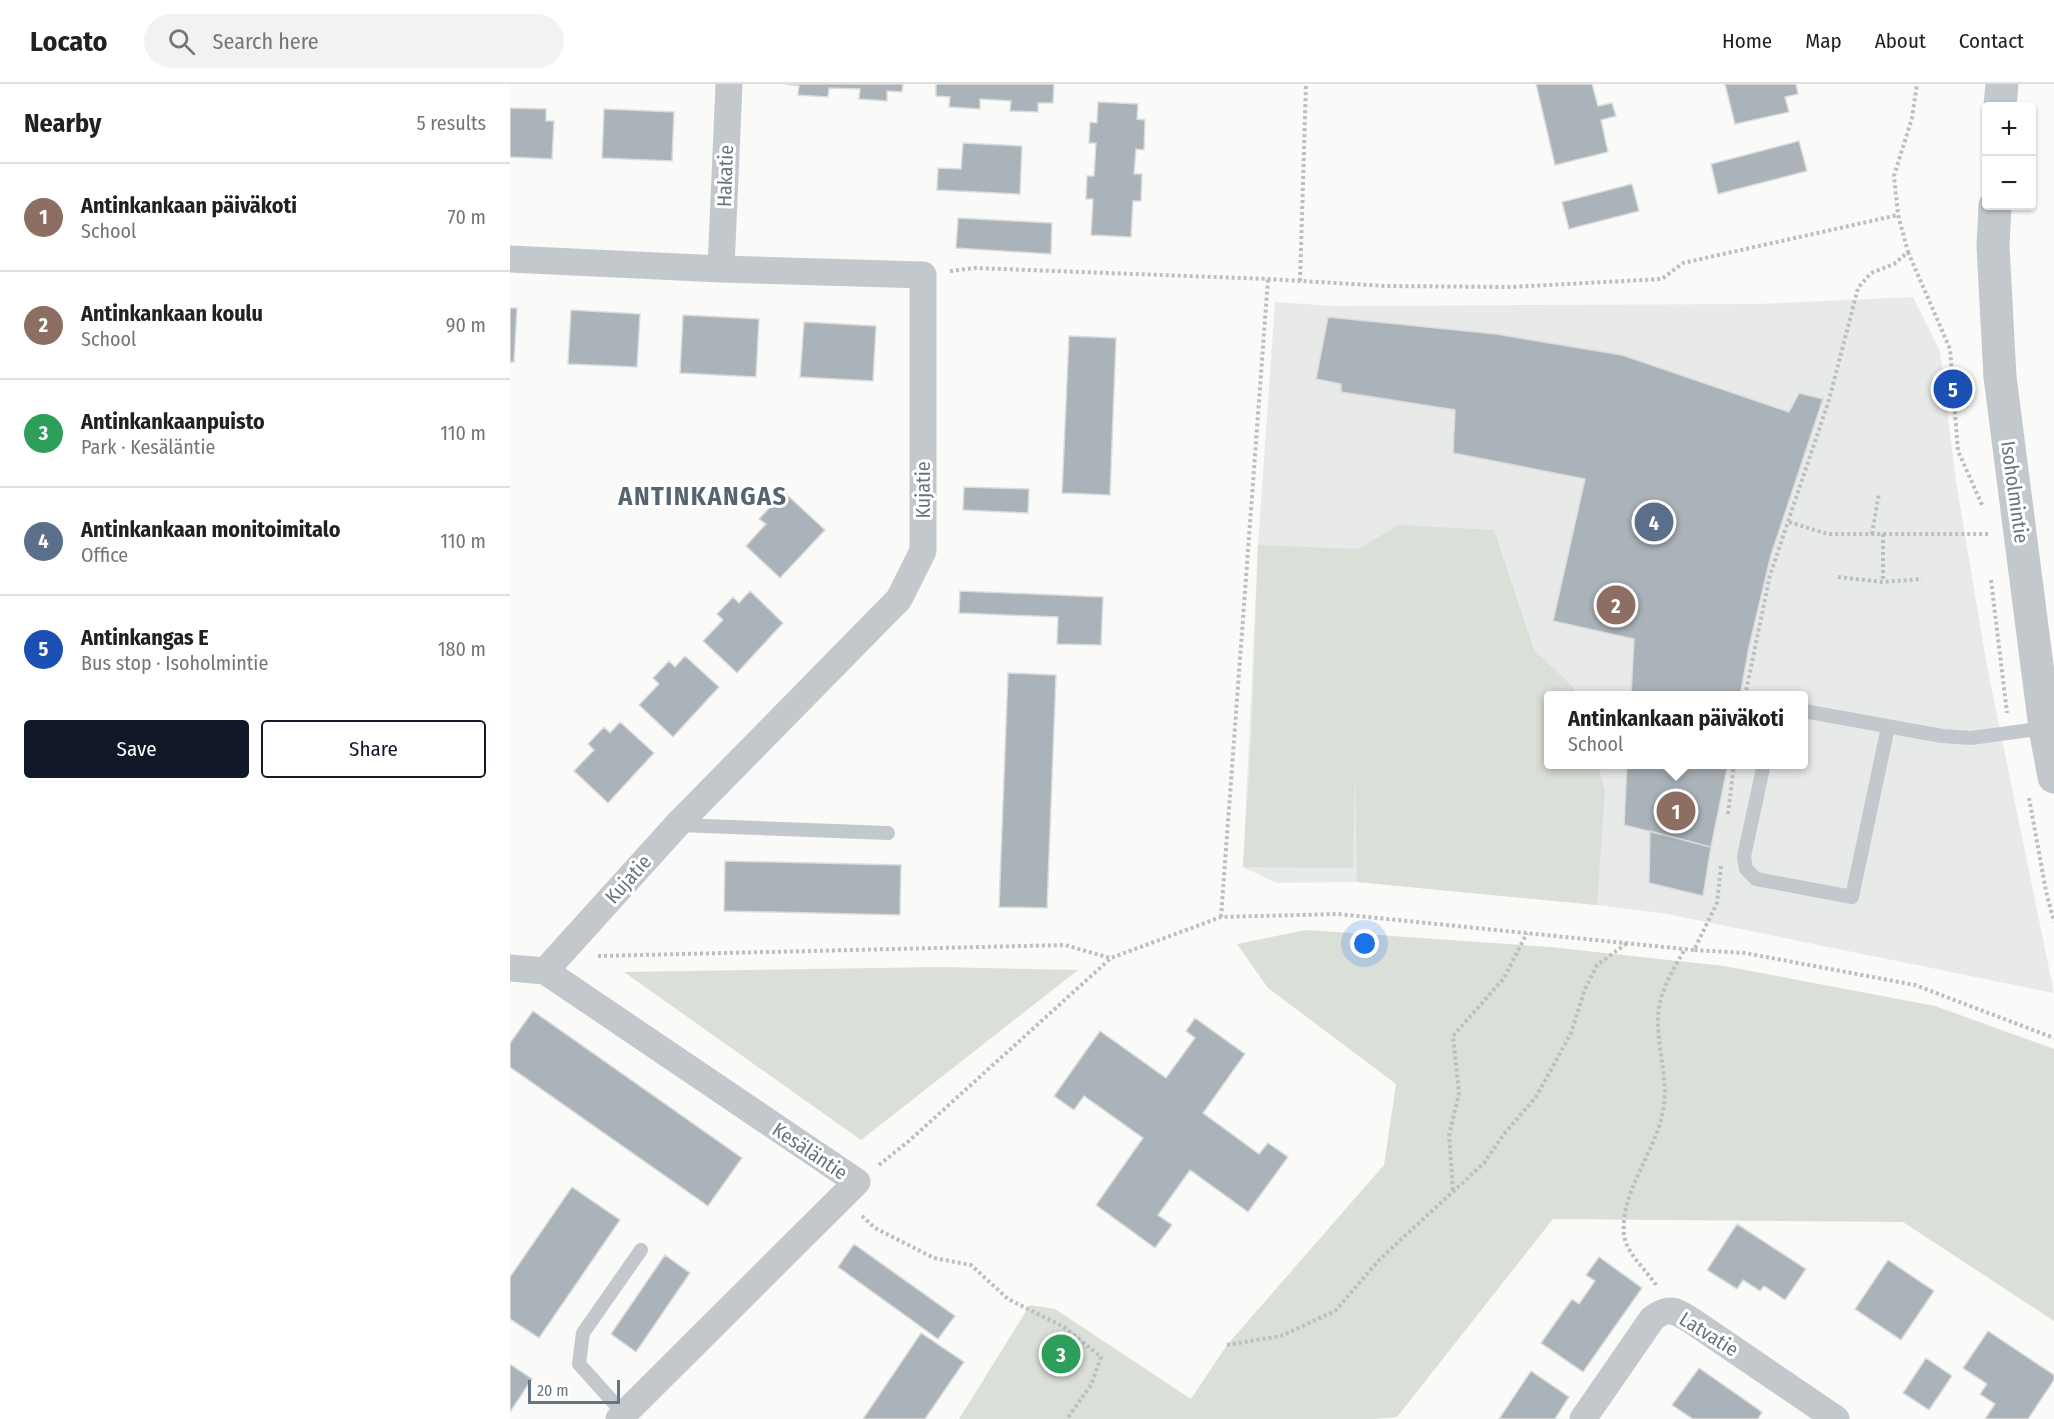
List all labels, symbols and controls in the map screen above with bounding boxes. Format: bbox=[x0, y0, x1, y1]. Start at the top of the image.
search box bbox=[144, 14, 564, 68]
text: Locato bbox=[30, 25, 108, 58]
icon: search bbox=[165, 25, 198, 58]
text: Search here bbox=[213, 28, 319, 55]
text: Home bbox=[1722, 28, 1772, 54]
text: Map bbox=[1805, 28, 1842, 54]
text: About bbox=[1875, 28, 1926, 54]
text: Contact bbox=[1959, 28, 2024, 54]
map controls bbox=[1982, 102, 2036, 210]
button: + bbox=[1982, 102, 2036, 156]
text: Nearby bbox=[24, 108, 101, 139]
text: 5 results bbox=[416, 111, 486, 135]
street label: Hakatie bbox=[712, 144, 738, 208]
button: − bbox=[1982, 156, 2036, 210]
text: Antinkankaan päiväkoti bbox=[81, 192, 297, 219]
text: 1 bbox=[39, 205, 48, 229]
text: 70 m bbox=[448, 205, 486, 229]
text: School bbox=[81, 219, 136, 243]
text: Antinkankaan koulu bbox=[81, 300, 263, 327]
text: 2 bbox=[39, 313, 48, 337]
text: 90 m bbox=[446, 313, 486, 337]
text: School bbox=[81, 327, 136, 351]
pin: 5 bbox=[1934, 366, 1972, 412]
text: Antinkankaanpuisto bbox=[81, 408, 265, 435]
text: 3 bbox=[39, 421, 48, 445]
text: 110 m bbox=[440, 421, 486, 445]
text: Park · Kesäläntie bbox=[81, 435, 215, 459]
street label: Isoholmintie bbox=[1996, 439, 2034, 545]
street label: Kujatie bbox=[911, 461, 935, 519]
district label: ANTINKANGAS bbox=[617, 481, 788, 512]
pin: 4 bbox=[1634, 500, 1674, 544]
text: Antinkankaan monitoimitalo bbox=[81, 516, 340, 543]
text: 4 bbox=[38, 529, 49, 553]
text: 110 m bbox=[440, 529, 486, 553]
text: Office bbox=[81, 543, 128, 567]
pin: 2 bbox=[1596, 582, 1636, 628]
text: Antinkangas E bbox=[81, 624, 209, 651]
text: 5 bbox=[39, 637, 48, 661]
text: 180 m bbox=[438, 637, 486, 661]
text: Bus stop · Isoholmintie bbox=[81, 651, 268, 675]
popup bbox=[1544, 691, 1808, 769]
text: Antinkankaan päiväkoti bbox=[1568, 705, 1784, 732]
button: Save bbox=[24, 720, 249, 778]
button: Share bbox=[261, 720, 486, 778]
text: School bbox=[1568, 732, 1623, 756]
pin: 1 bbox=[1656, 788, 1696, 834]
street label: Kujatie bbox=[600, 850, 656, 908]
your location bbox=[1350, 929, 1379, 958]
street label: Kesäläntie bbox=[768, 1117, 852, 1185]
street label: Latvatie bbox=[1675, 1307, 1743, 1361]
pin: 3 bbox=[1042, 1332, 1080, 1376]
scale bar bbox=[528, 1377, 620, 1404]
text: 20 m bbox=[537, 1381, 568, 1400]

